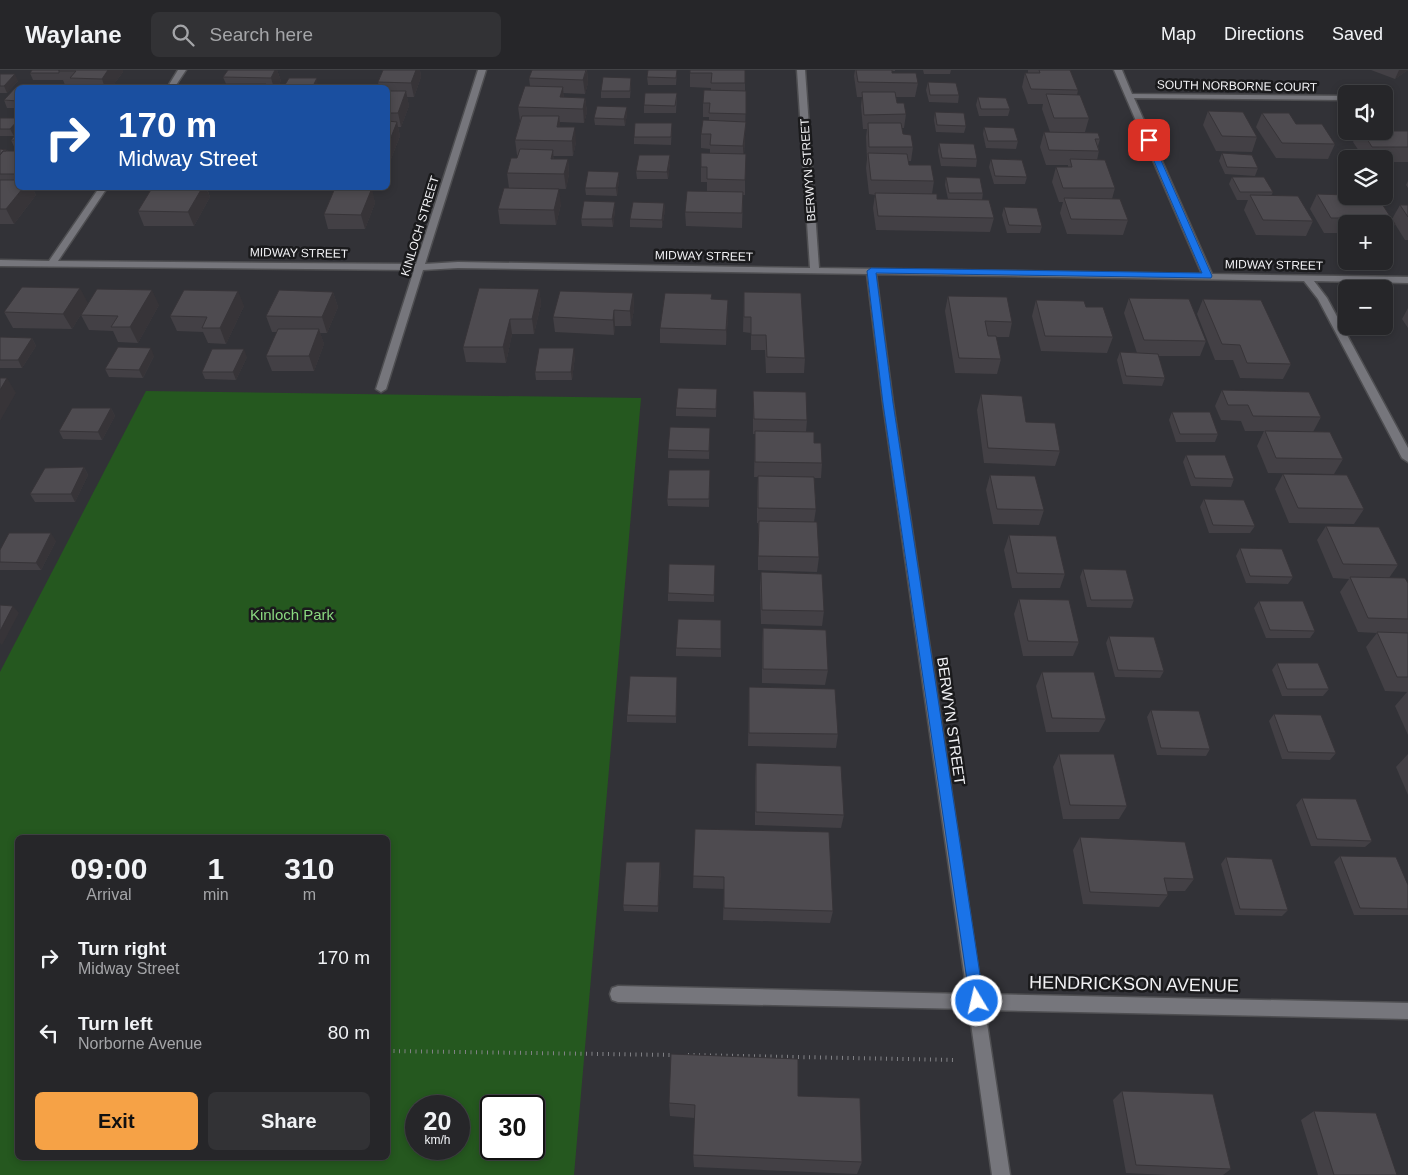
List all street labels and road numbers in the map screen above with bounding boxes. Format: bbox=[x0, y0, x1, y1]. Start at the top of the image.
street label: SOUTH NORBORNE COURT bbox=[1157, 78, 1318, 94]
street label: BERWYN STREET bbox=[797, 117, 819, 222]
street label: KINLOCH STREET bbox=[398, 174, 442, 278]
street label: MIDWAY STREET bbox=[250, 245, 349, 261]
street label: MIDWAY STREET bbox=[655, 248, 754, 264]
street label: MIDWAY STREET bbox=[1225, 257, 1324, 273]
street label: BERWYN STREET bbox=[934, 656, 969, 786]
street label: HENDRICKSON AVENUE bbox=[1029, 972, 1239, 996]

